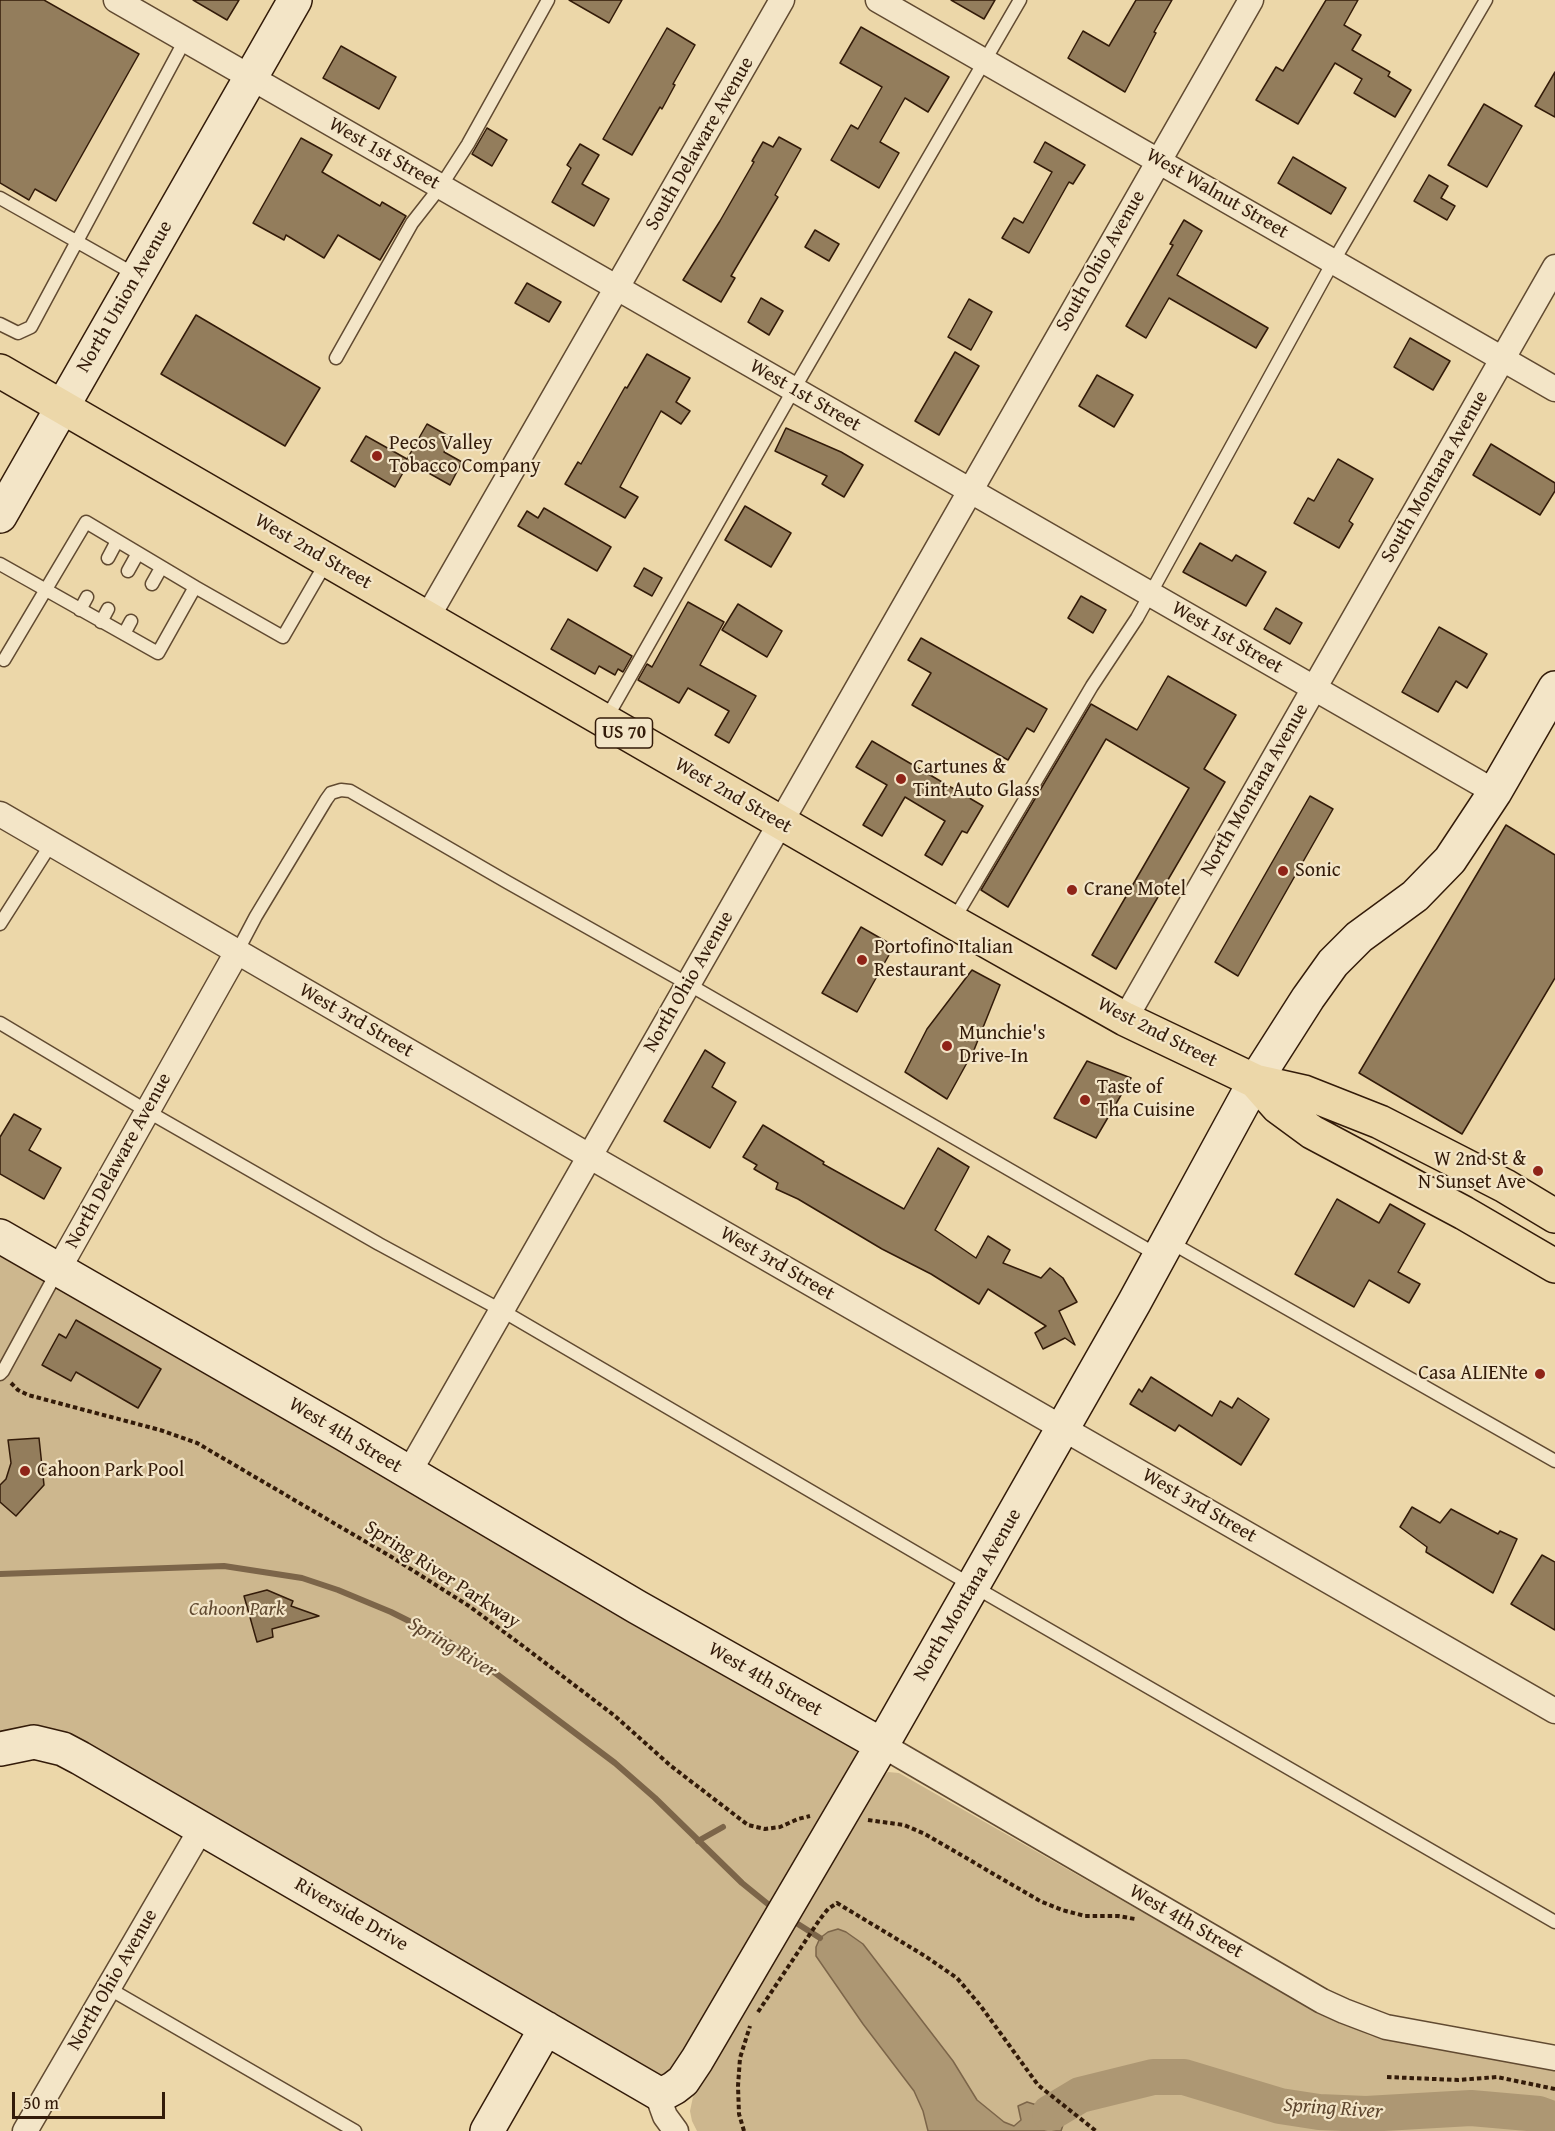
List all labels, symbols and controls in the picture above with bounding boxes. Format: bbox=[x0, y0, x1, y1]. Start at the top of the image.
street label: South Delaware Avenue bbox=[641, 53, 759, 235]
street label: West 1st Street bbox=[324, 112, 444, 196]
street label: West Walnut Street bbox=[1142, 144, 1292, 244]
street label: South Ohio Avenue bbox=[1051, 186, 1151, 336]
street label: North Union Avenue bbox=[72, 217, 178, 377]
street label: West 1st Street bbox=[745, 354, 865, 438]
street label: South Montana Avenue bbox=[1376, 387, 1494, 567]
place label: Pecos Valley Tobacco Company bbox=[389, 432, 541, 479]
marker: Pecos Valley Tobacco Company bbox=[370, 449, 384, 463]
street label: West 2nd Street bbox=[250, 509, 376, 595]
street label: West 1st Street bbox=[1167, 596, 1287, 680]
street label: North Montana Avenue bbox=[1196, 700, 1314, 880]
road number: US 70 bbox=[596, 718, 652, 748]
street label: West 2nd Street bbox=[670, 753, 796, 839]
place label: Cartunes & Tint Auto Glass bbox=[913, 756, 1040, 803]
marker: Cartunes & Tint Auto Glass bbox=[894, 772, 908, 786]
place label: Sonic bbox=[1295, 859, 1341, 883]
marker: Sonic bbox=[1276, 864, 1290, 878]
place label: Crane Motel bbox=[1084, 878, 1186, 902]
marker: Crane Motel bbox=[1065, 883, 1079, 897]
street label: North Ohio Avenue bbox=[639, 907, 739, 1057]
place label: Portofino Italian Restaurant bbox=[874, 936, 1013, 983]
marker: Portofino Italian Restaurant bbox=[855, 953, 869, 967]
street label: West 3rd Street bbox=[294, 979, 418, 1063]
street label: West 2nd Street bbox=[1093, 992, 1221, 1074]
place label: Munchie's Drive-In bbox=[959, 1022, 1045, 1069]
marker: Munchie's Drive-In bbox=[940, 1039, 954, 1053]
street label: North Delaware Avenue bbox=[61, 1069, 177, 1253]
place label: Taste of Tha Cuisine bbox=[1097, 1076, 1195, 1123]
marker: Taste of Tha Cuisine bbox=[1078, 1093, 1092, 1107]
place label: W 2nd St & N Sunset Ave bbox=[1418, 1148, 1526, 1195]
marker: W 2nd St & N Sunset Ave bbox=[1531, 1164, 1545, 1178]
street label: West 3rd Street bbox=[715, 1222, 839, 1306]
place label: Casa ALIENte bbox=[1418, 1362, 1528, 1386]
marker: Casa ALIENte bbox=[1533, 1367, 1547, 1381]
street label: West 4th Street bbox=[284, 1393, 406, 1479]
place label: Cahoon Park Pool bbox=[37, 1459, 184, 1483]
marker: Cahoon Park Pool bbox=[18, 1464, 32, 1478]
street label: West 3rd Street bbox=[1137, 1464, 1261, 1548]
street label: North Montana Avenue bbox=[909, 1505, 1027, 1685]
street label: Spring River Parkway bbox=[360, 1516, 524, 1634]
park label: Cahoon Park bbox=[189, 1598, 285, 1622]
water label: Spring River bbox=[403, 1612, 501, 1684]
street label: West 4th Street bbox=[704, 1638, 826, 1722]
street label: Riverside Drive bbox=[290, 1873, 412, 1957]
street label: West 4th Street bbox=[1125, 1880, 1247, 1964]
street label: North Ohio Avenue bbox=[63, 1905, 163, 2055]
scale bar bbox=[15, 2080, 168, 2118]
text: 50 m bbox=[23, 2089, 59, 2116]
water label: Spring River bbox=[1283, 2093, 1383, 2125]

